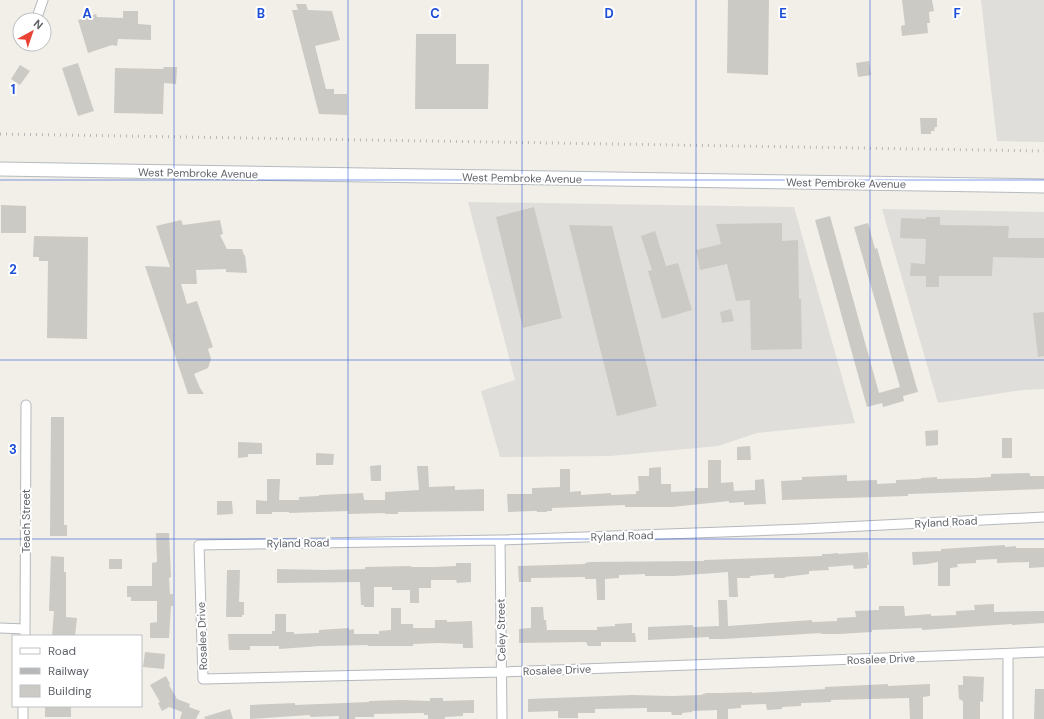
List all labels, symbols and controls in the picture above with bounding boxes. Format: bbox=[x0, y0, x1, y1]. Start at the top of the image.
text: A bbox=[82, 5, 92, 22]
text: B bbox=[257, 5, 265, 22]
text: C bbox=[430, 5, 440, 22]
text: D bbox=[604, 5, 614, 22]
text: E bbox=[779, 5, 787, 22]
text: F bbox=[953, 5, 961, 22]
north arrow bbox=[12, 12, 52, 52]
text: N bbox=[31, 16, 46, 32]
text: 1 bbox=[11, 81, 15, 98]
street label: West Pembroke Avenue bbox=[138, 165, 258, 181]
street label: West Pembroke Avenue bbox=[462, 170, 582, 186]
street label: West Pembroke Avenue bbox=[786, 175, 906, 191]
text: 2 bbox=[9, 261, 17, 278]
text: 3 bbox=[9, 441, 17, 458]
street label: Teach Street bbox=[19, 489, 33, 553]
street label: Ryland Road bbox=[914, 513, 978, 531]
street label: Ryland Road bbox=[590, 528, 654, 544]
street label: Ryland Road bbox=[266, 535, 330, 551]
street label: Celey Street bbox=[493, 598, 509, 662]
street label: Rosalee Drive bbox=[194, 602, 210, 670]
legend bbox=[12, 635, 142, 707]
text: Road bbox=[48, 643, 76, 659]
street label: Rosalee Drive bbox=[847, 651, 915, 667]
street label: Rosalee Drive bbox=[523, 662, 591, 678]
text: Railway bbox=[48, 663, 89, 679]
text: Building bbox=[48, 683, 92, 699]

